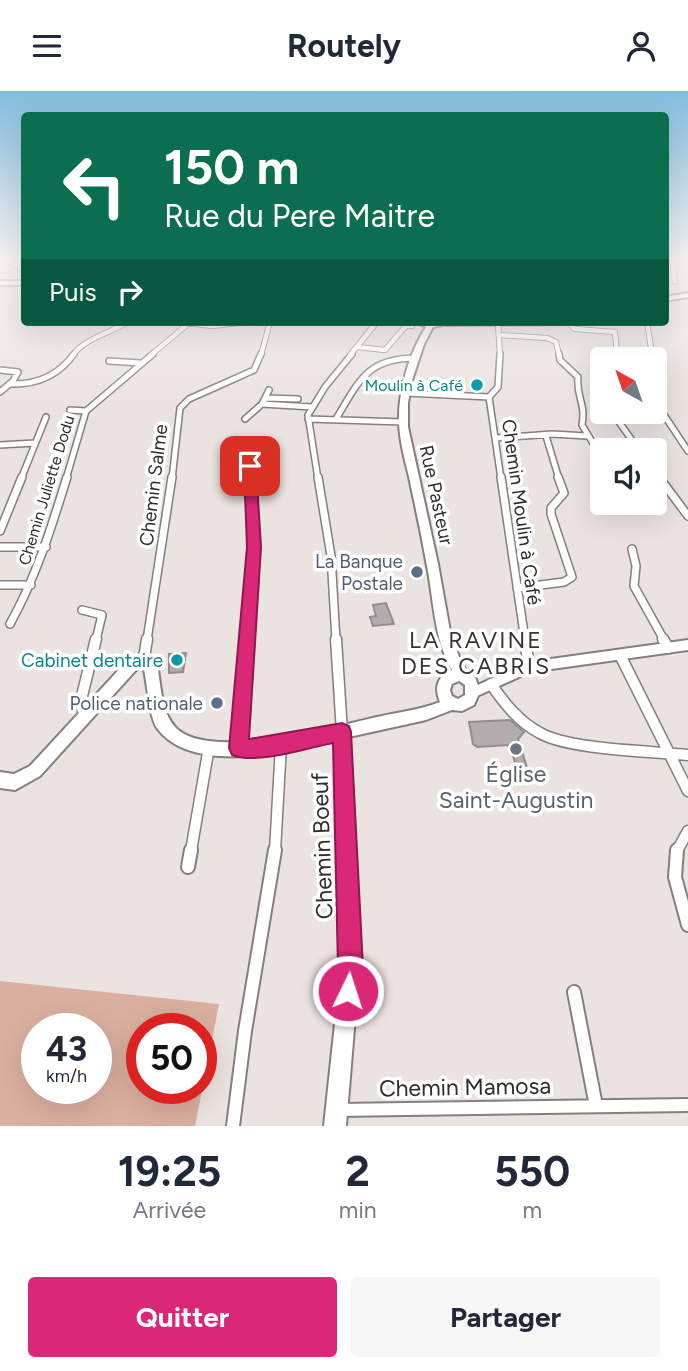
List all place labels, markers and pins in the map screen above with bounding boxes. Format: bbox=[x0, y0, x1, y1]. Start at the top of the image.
place label: Moulin à Café bbox=[365, 376, 463, 395]
marker: Moulin à Café bbox=[469, 377, 485, 393]
pin bbox=[220, 436, 280, 496]
place label: La Banque Postale bbox=[315, 550, 403, 595]
marker: La Banque Postale bbox=[409, 564, 425, 580]
place label: Cabinet dentaire bbox=[21, 649, 163, 672]
marker: Cabinet dentaire bbox=[169, 652, 185, 668]
place label: Police nationale bbox=[69, 692, 203, 715]
marker: Police nationale bbox=[209, 695, 225, 711]
marker: Église Saint-Augustin bbox=[508, 741, 524, 757]
place label: Église Saint-Augustin bbox=[439, 760, 593, 814]

